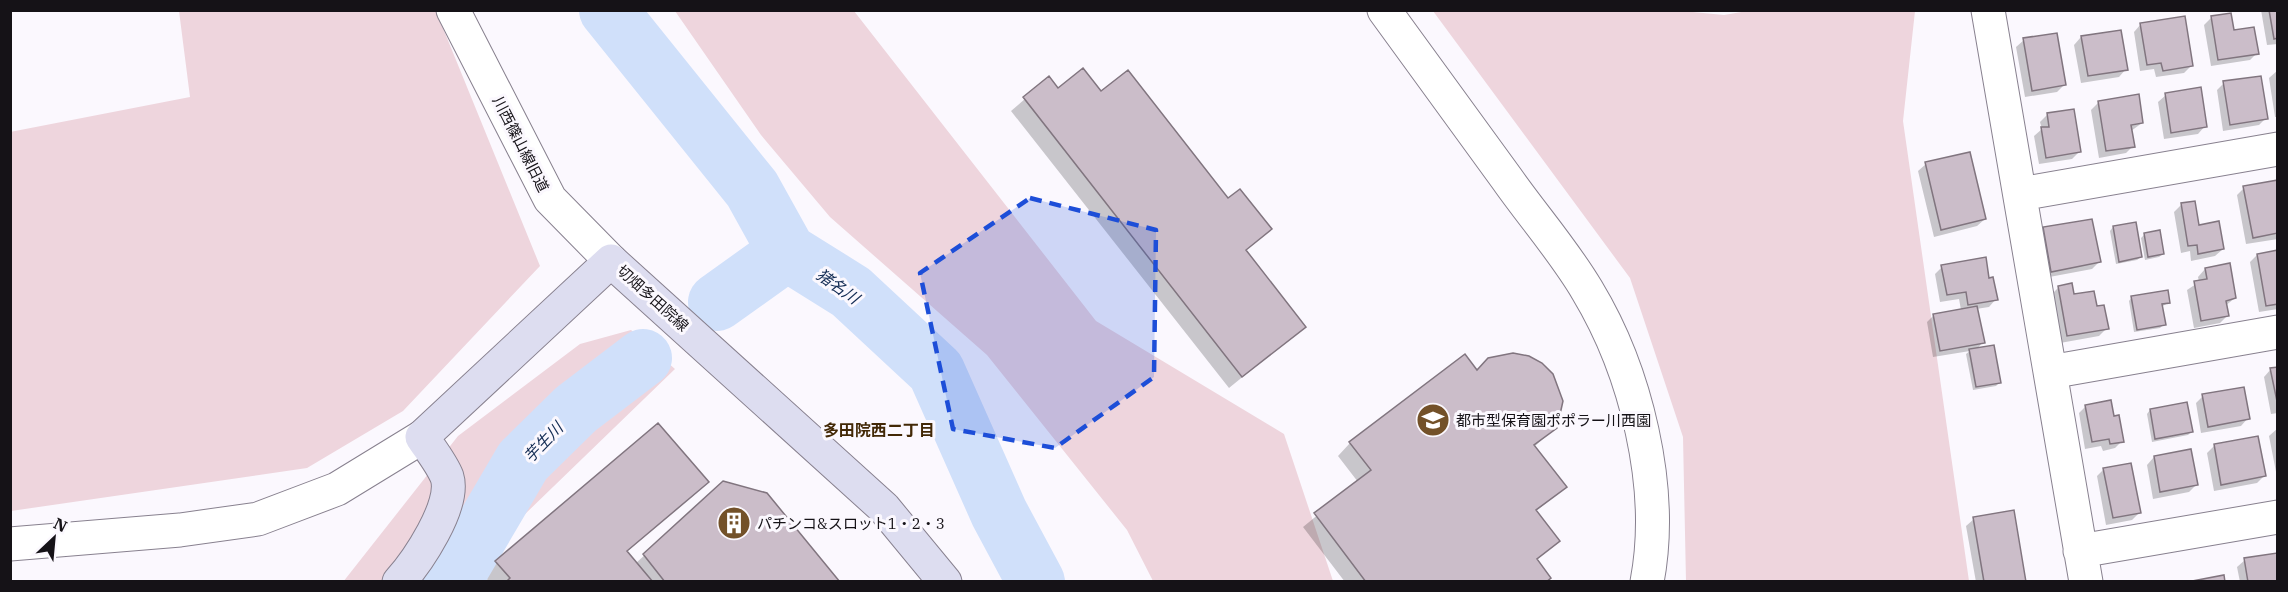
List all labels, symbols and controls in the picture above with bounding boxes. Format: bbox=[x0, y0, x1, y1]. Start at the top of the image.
street label: 川西篠山線旧道 bbox=[489, 93, 553, 195]
street label: 切畑多田院線 bbox=[613, 261, 693, 335]
water label: 猪名川 bbox=[813, 264, 865, 309]
school or university icon: 都市型保育園ポポラー川西園 bbox=[1415, 402, 1451, 438]
place label: 都市型保育園ポポラー川西園 bbox=[1456, 411, 1651, 430]
water label: 芋生川 bbox=[519, 416, 568, 466]
district label: 多田院西二丁目 bbox=[823, 420, 935, 440]
building icon: パチンコ&スロット1・2・3 bbox=[716, 505, 752, 541]
north arrow bbox=[24, 508, 84, 568]
text: N bbox=[51, 513, 71, 536]
place label: パチンコ&スロット1・2・3 bbox=[757, 514, 945, 533]

